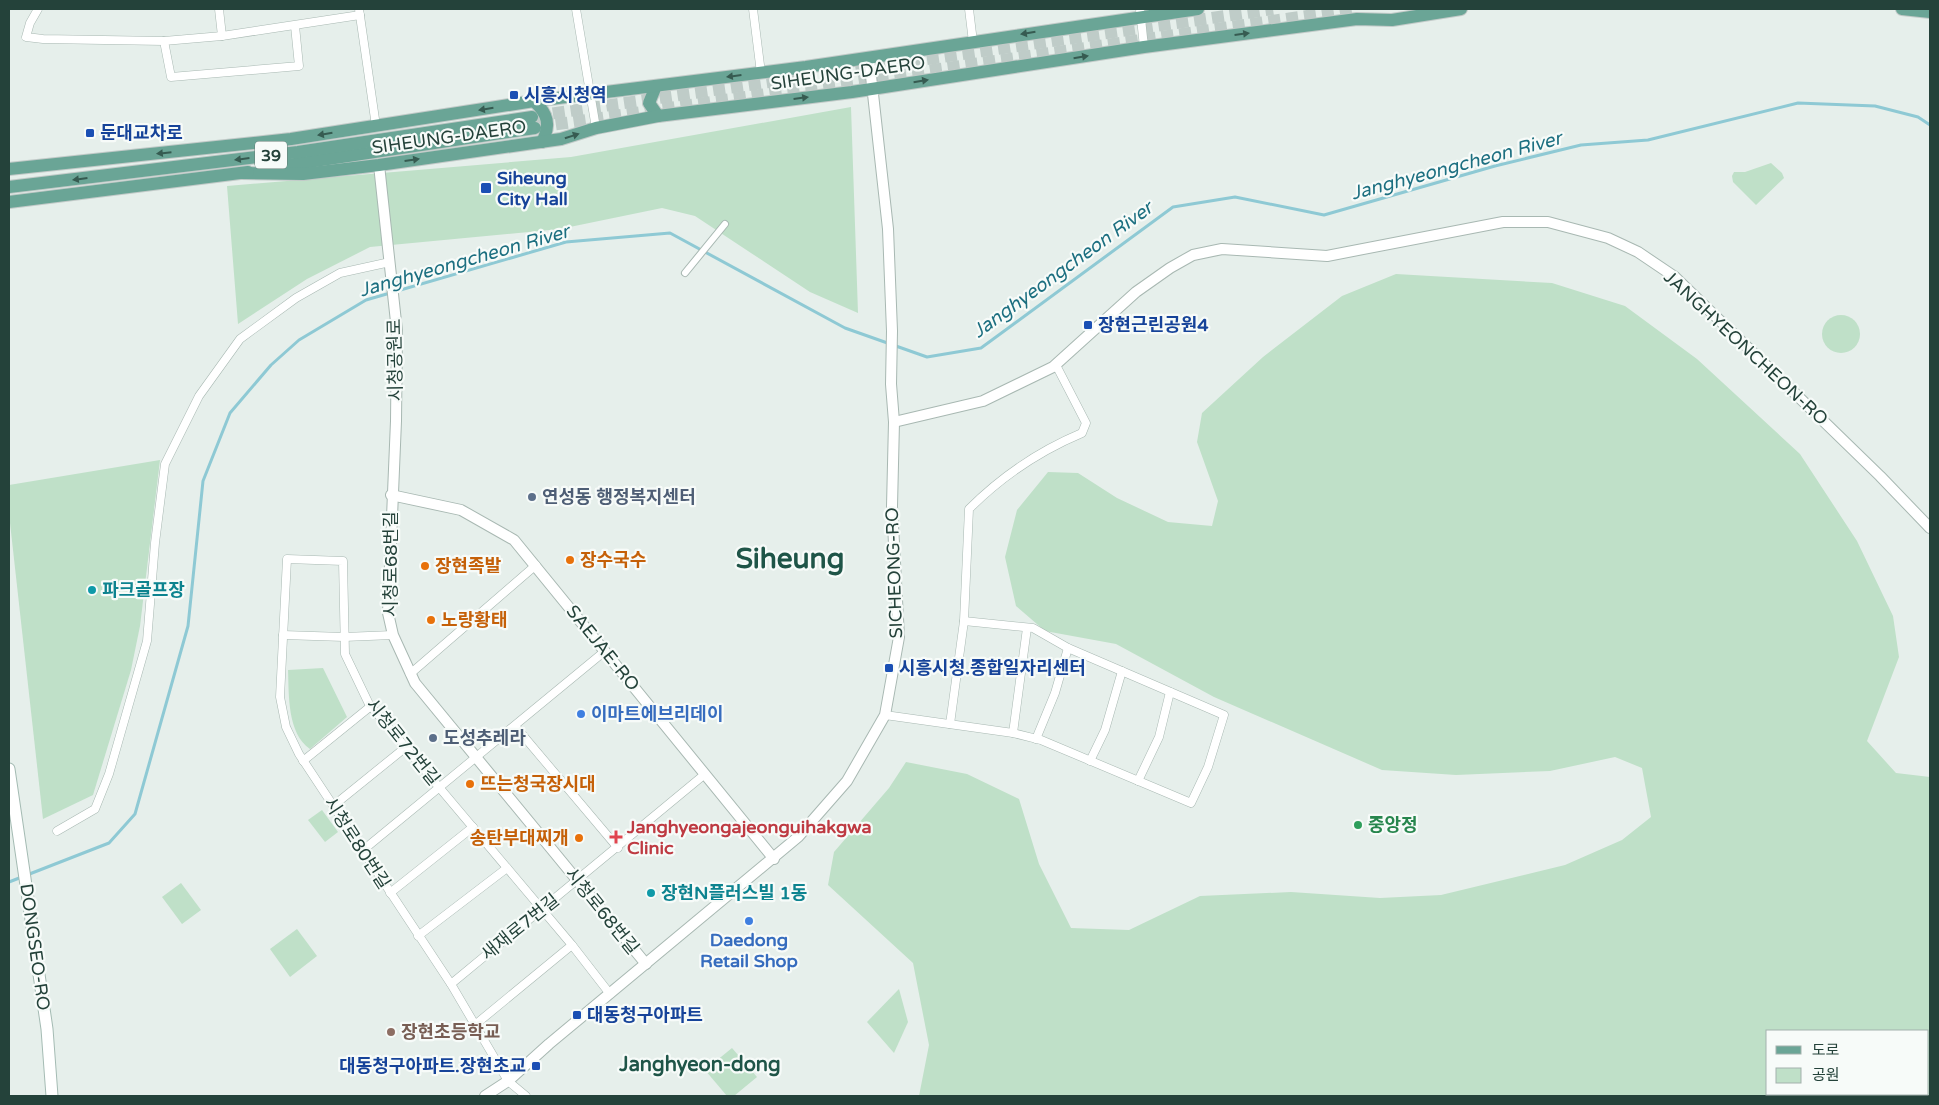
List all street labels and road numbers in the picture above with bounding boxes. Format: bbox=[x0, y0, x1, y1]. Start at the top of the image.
street label: SIHEUNG-DAERO bbox=[769, 51, 927, 95]
street label: SIHEUNG-DAERO bbox=[370, 115, 528, 159]
road number: 39 bbox=[255, 142, 287, 168]
street label: JANGHYEONCHEON-RO bbox=[1659, 266, 1833, 430]
street label: 시청공원로 bbox=[383, 318, 407, 402]
street label: SICHEONG-RO bbox=[881, 507, 907, 639]
street label: 시청로68번길 bbox=[380, 511, 402, 617]
street label: SAEJAE-RO bbox=[562, 601, 644, 695]
street label: 시청로72번길 bbox=[361, 694, 445, 790]
street label: 시청로80번길 bbox=[319, 793, 395, 893]
street label: 시청로68번길 bbox=[560, 863, 644, 959]
street label: DONGSEO-RO bbox=[15, 882, 55, 1012]
street label: 새재로7번길 bbox=[477, 889, 563, 965]

